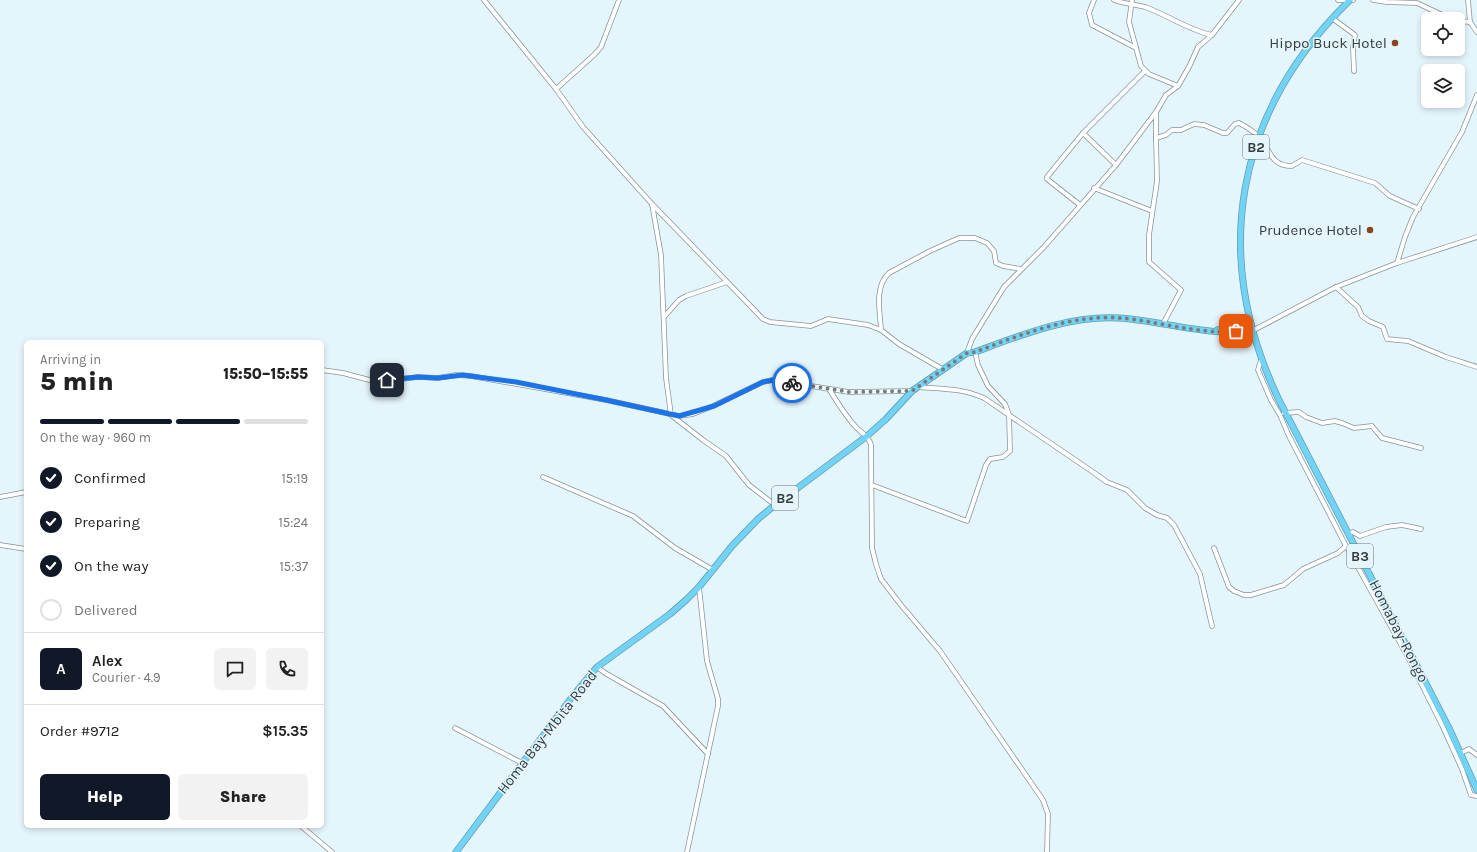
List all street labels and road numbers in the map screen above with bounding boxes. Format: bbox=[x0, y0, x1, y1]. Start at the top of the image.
road number: B2 bbox=[1243, 135, 1269, 159]
road number: B2 bbox=[772, 486, 798, 510]
road number: B3 bbox=[1347, 544, 1373, 568]
street label: Homabay-Rongo bbox=[1365, 577, 1433, 685]
street label: Homa Bay-Mbita Road bbox=[493, 667, 601, 797]

